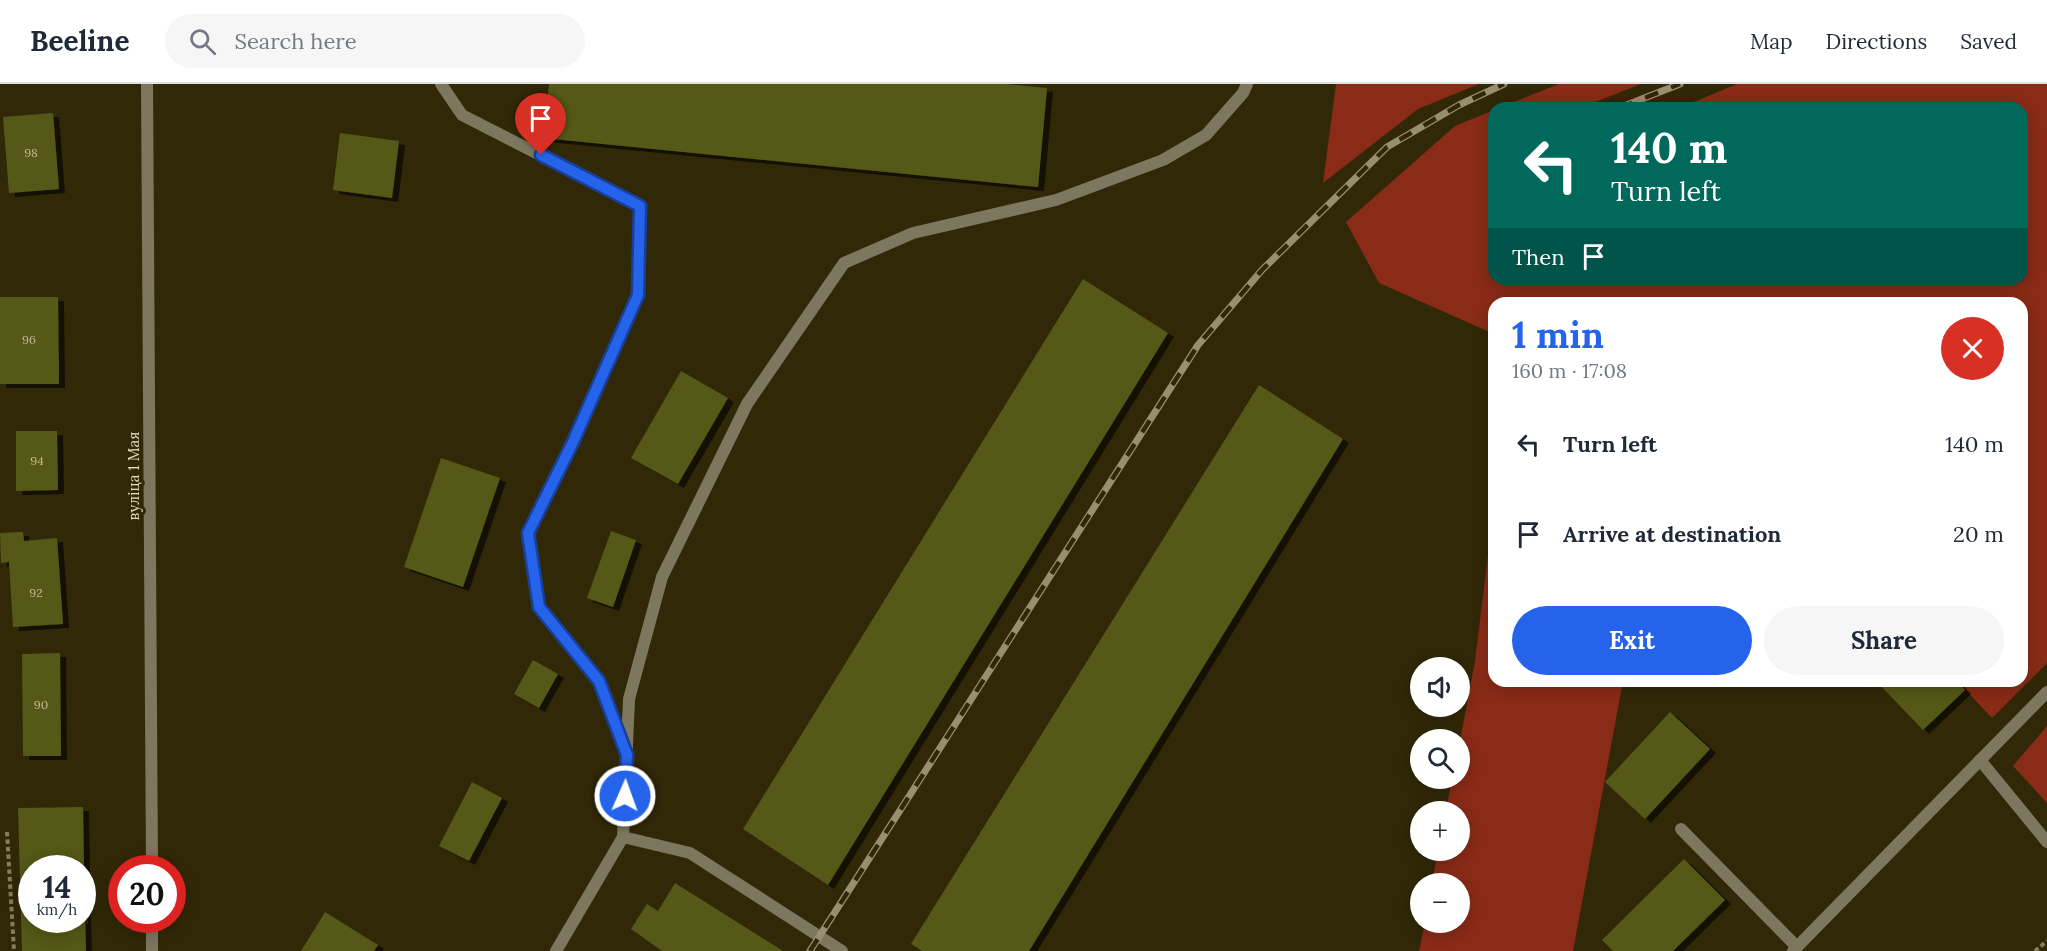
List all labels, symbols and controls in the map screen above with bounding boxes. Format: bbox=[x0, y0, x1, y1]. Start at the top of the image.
search box bbox=[165, 14, 585, 68]
text: Beeline bbox=[30, 23, 129, 59]
icon: search bbox=[186, 25, 219, 58]
text: Search here bbox=[234, 27, 357, 55]
text: Map bbox=[1750, 28, 1793, 55]
text: Directions bbox=[1826, 28, 1927, 55]
text: Saved bbox=[1960, 28, 2017, 55]
pin bbox=[515, 93, 566, 155]
icon: arrive bbox=[524, 102, 557, 135]
text: 140 m bbox=[1611, 121, 1727, 175]
icon: left bbox=[1512, 126, 1590, 204]
house number: 98 bbox=[24, 145, 38, 160]
text: Turn left bbox=[1611, 174, 1721, 208]
icon: arrive bbox=[1577, 240, 1610, 273]
text: Then bbox=[1512, 243, 1565, 271]
text: 1 min bbox=[1512, 312, 1604, 358]
button: close bbox=[1941, 317, 2004, 380]
house number: 96 bbox=[22, 332, 36, 347]
text: 160 m · 17:08 bbox=[1512, 358, 1627, 383]
icon: left bbox=[1512, 428, 1545, 461]
text: Turn left bbox=[1563, 430, 1657, 458]
text: 140 m bbox=[1945, 430, 2004, 458]
street label: вуліца 1 Мая bbox=[124, 432, 143, 520]
house number: 94 bbox=[30, 453, 44, 468]
icon: arrive bbox=[1512, 518, 1545, 551]
text: Arrive at destination bbox=[1563, 520, 1781, 548]
text: 20 m bbox=[1953, 520, 2004, 548]
house number: 92 bbox=[29, 585, 43, 600]
button: Exit bbox=[1512, 606, 1752, 675]
button: Share bbox=[1764, 606, 2004, 675]
map controls bbox=[1410, 657, 1470, 933]
button: sound bbox=[1410, 657, 1470, 717]
house number: 90 bbox=[34, 697, 48, 712]
button: search bbox=[1410, 729, 1470, 789]
position arrow bbox=[593, 764, 657, 828]
button: + bbox=[1410, 801, 1470, 861]
speed limit sign: 20 bbox=[108, 855, 186, 933]
text: 14 bbox=[43, 868, 71, 906]
button: − bbox=[1410, 873, 1470, 933]
text: km/h bbox=[37, 900, 77, 919]

